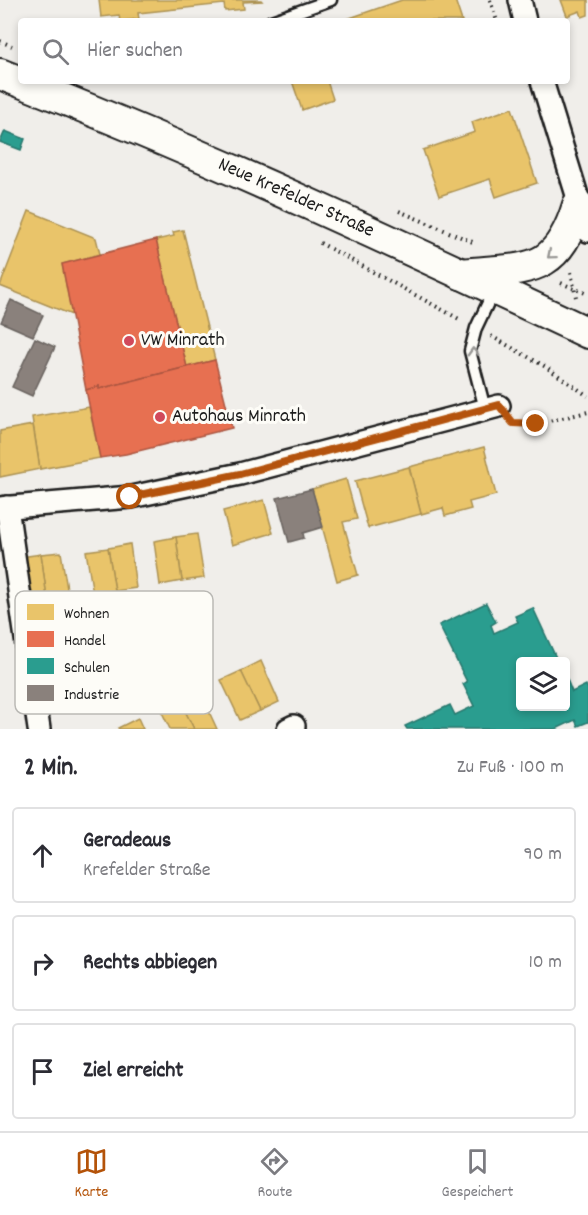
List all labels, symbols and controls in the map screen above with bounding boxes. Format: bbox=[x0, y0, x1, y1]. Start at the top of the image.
search box bbox=[18, 18, 570, 84]
icon: search bbox=[39, 35, 72, 68]
text: Hier suchen bbox=[87, 36, 183, 67]
street label: Neue Krefelder Straße bbox=[213, 151, 379, 246]
one-way arrow bbox=[547, 247, 558, 258]
place label: VW Minrath bbox=[141, 327, 225, 355]
marker: VW Minrath bbox=[122, 334, 136, 348]
one-way arrow bbox=[466, 348, 479, 357]
place label: Autohaus Minrath bbox=[172, 403, 306, 431]
marker: Autohaus Minrath bbox=[153, 410, 167, 424]
route end bbox=[522, 410, 548, 436]
route start bbox=[116, 483, 142, 509]
legend bbox=[15, 591, 213, 714]
text: Wohnen bbox=[64, 603, 109, 626]
text: Handel bbox=[64, 630, 106, 653]
text: Schulen bbox=[64, 657, 110, 680]
map controls bbox=[516, 657, 570, 711]
button: layers bbox=[516, 657, 570, 711]
text: Industrie bbox=[64, 684, 119, 707]
text: 2 Min. bbox=[24, 750, 78, 787]
text: Zu Fuß · 100 m bbox=[457, 754, 564, 782]
text: Geradeaus bbox=[83, 826, 171, 857]
icon: ahead bbox=[26, 839, 59, 872]
text: 90 m bbox=[524, 841, 562, 869]
text: Krefelder Straße bbox=[83, 857, 211, 885]
icon: right bbox=[26, 947, 59, 980]
text: Rechts abbiegen bbox=[83, 948, 217, 979]
text: 10 m bbox=[528, 949, 562, 977]
icon: arrive bbox=[26, 1055, 59, 1088]
text: Ziel erreicht bbox=[83, 1056, 183, 1087]
tab: Karte bbox=[75, 1145, 108, 1204]
tab: Route bbox=[258, 1145, 292, 1204]
tab: Gespeichert bbox=[442, 1145, 513, 1204]

